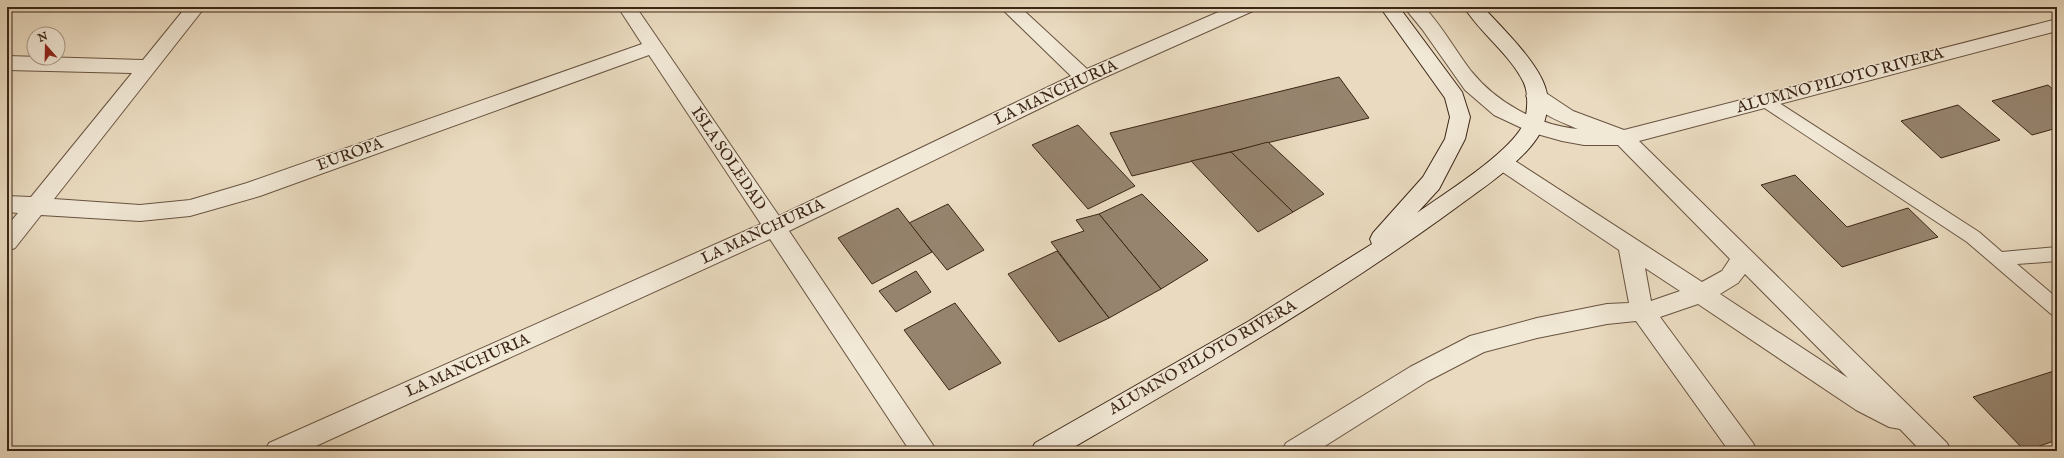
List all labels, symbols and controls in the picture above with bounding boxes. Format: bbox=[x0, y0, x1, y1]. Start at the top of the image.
north arrow bbox=[26, 26, 66, 66]
text: N bbox=[35, 29, 50, 46]
street label: ALUMNO PILOTO RIVERA bbox=[1733, 43, 1947, 119]
street label: LA MANCHURIA bbox=[991, 55, 1122, 130]
street label: ISLA SOLEDAD bbox=[686, 103, 770, 215]
street label: EUROPA bbox=[314, 133, 387, 176]
street label: LA MANCHURIA bbox=[698, 194, 829, 269]
street label: ALUMNO PILOTO RIVERA bbox=[1105, 295, 1301, 420]
street label: LA MANCHURIA bbox=[403, 329, 534, 402]

